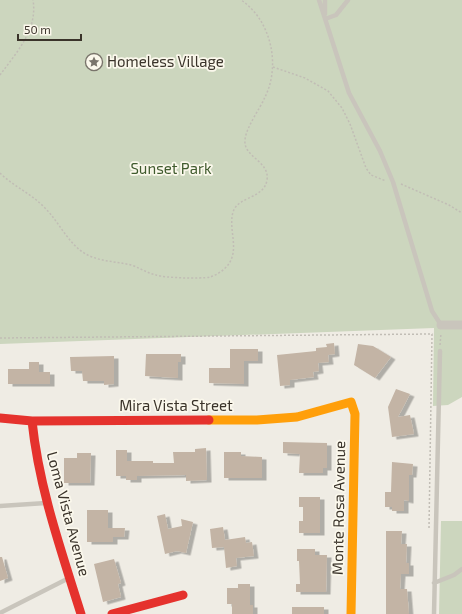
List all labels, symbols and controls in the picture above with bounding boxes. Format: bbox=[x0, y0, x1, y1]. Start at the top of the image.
scale bar bbox=[18, 16, 81, 42]
text: 50 m bbox=[24, 22, 51, 36]
place icon: Homeless Village bbox=[84, 52, 104, 72]
place label: Homeless Village bbox=[107, 52, 224, 70]
park label: Sunset Park bbox=[130, 159, 212, 177]
street label: Mira Vista Street bbox=[119, 396, 233, 414]
street label: Monte Rosa Avenue bbox=[328, 441, 348, 575]
street label: Loma Vista Avenue bbox=[44, 449, 94, 578]

